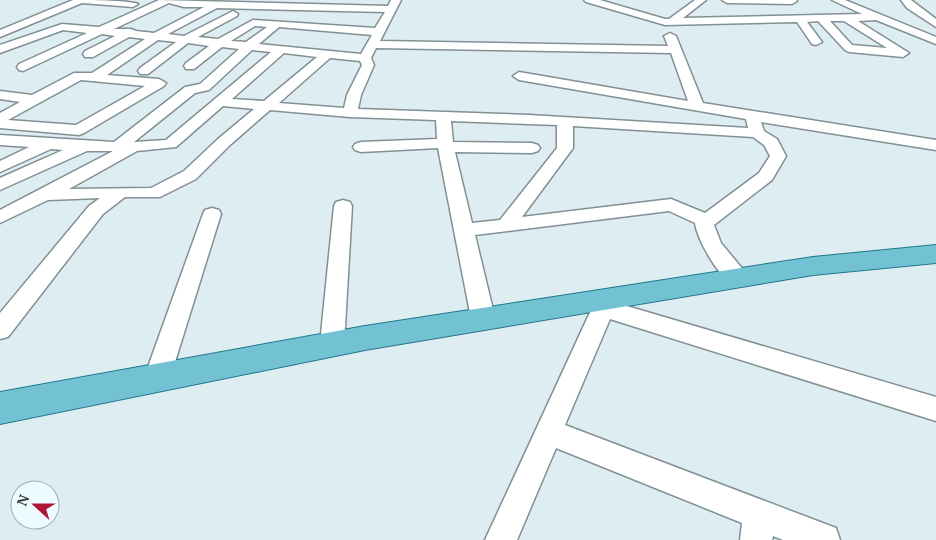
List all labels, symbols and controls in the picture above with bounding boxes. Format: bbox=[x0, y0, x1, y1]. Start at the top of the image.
north arrow bbox=[10, 480, 60, 530]
text: N bbox=[12, 491, 33, 509]

